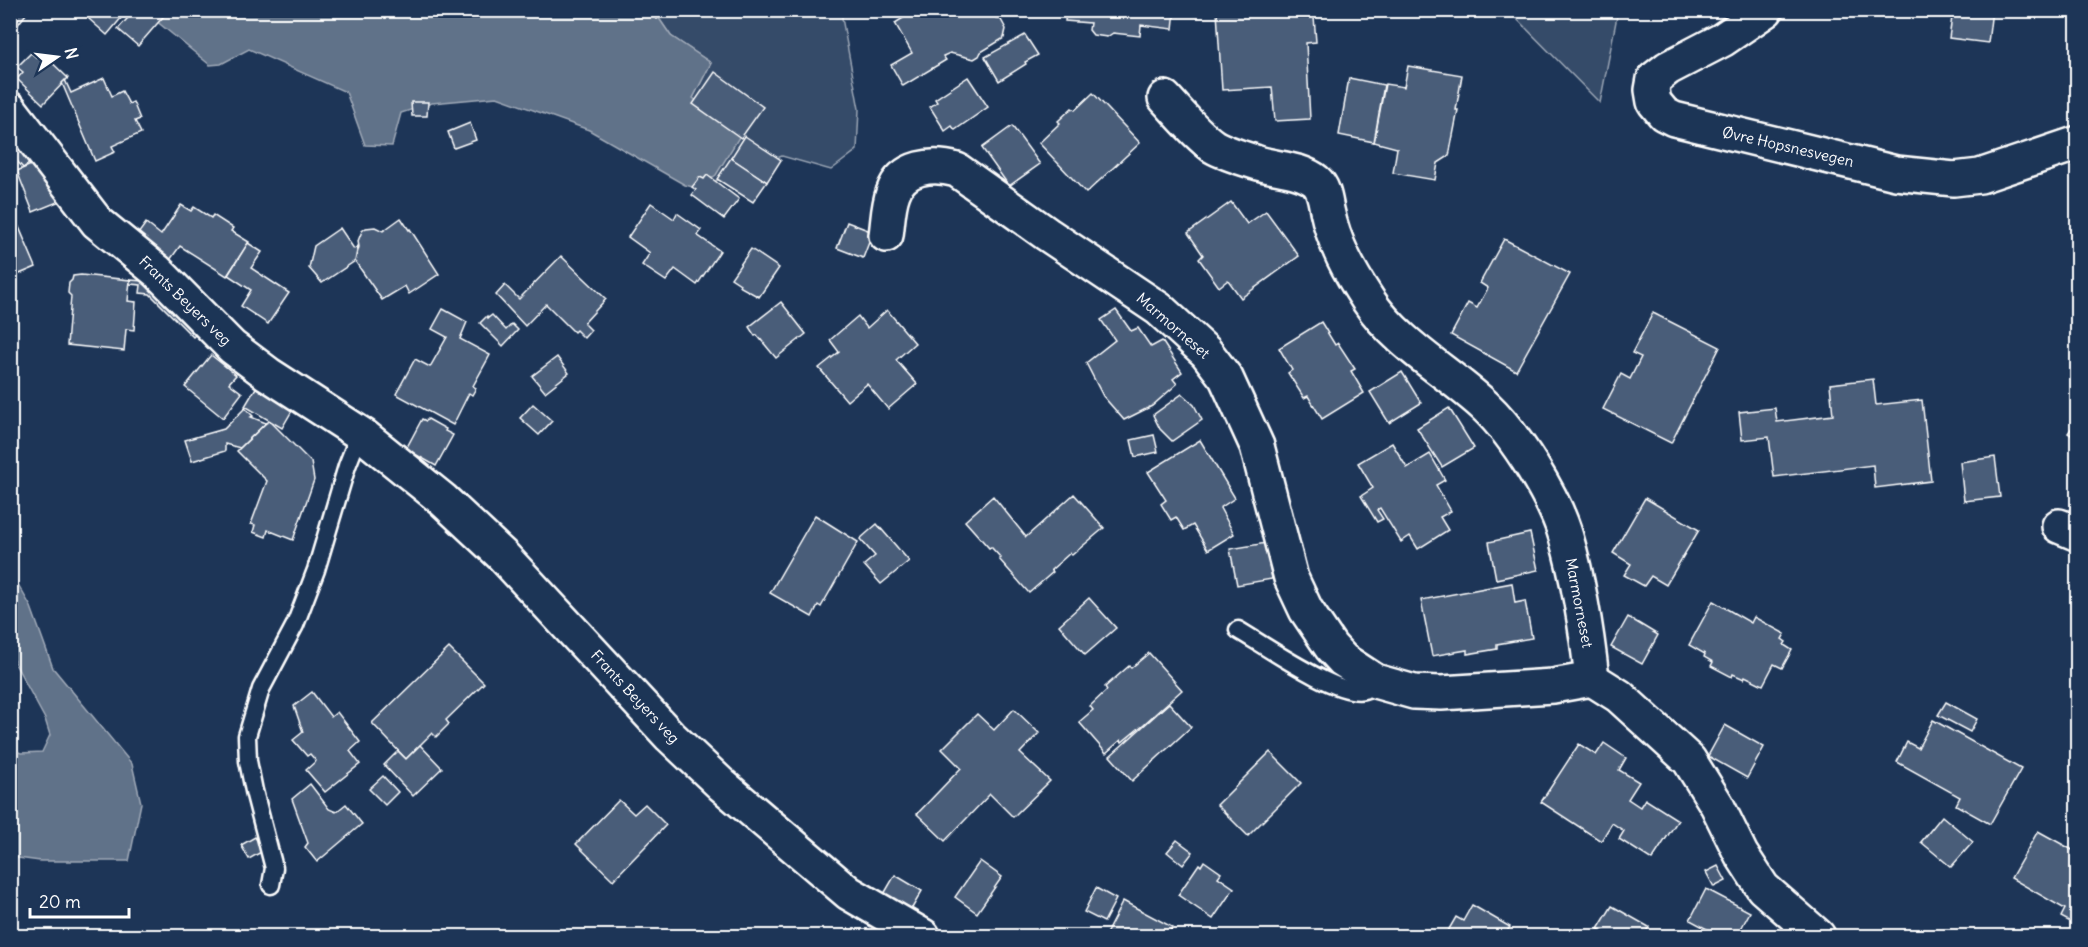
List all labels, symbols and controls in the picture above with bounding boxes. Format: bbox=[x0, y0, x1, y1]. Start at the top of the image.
north arrow bbox=[27, 27, 87, 87]
text: N bbox=[61, 46, 83, 61]
street label: Øvre Hopsnesvegen bbox=[1720, 122, 1856, 171]
street label: Frants Beyers veg bbox=[135, 252, 236, 350]
street label: Marmorneset bbox=[1133, 289, 1214, 363]
street label: Marmorneset bbox=[1561, 556, 1598, 649]
street label: Frants Beyers veg bbox=[587, 646, 684, 747]
scale bar bbox=[30, 881, 129, 919]
text: 20 m bbox=[39, 890, 81, 913]

